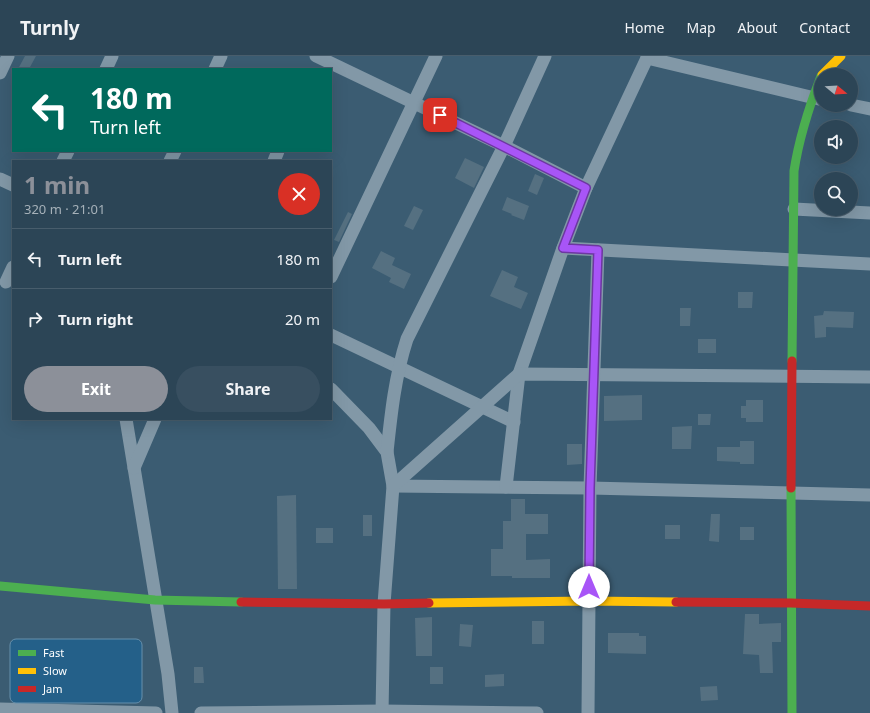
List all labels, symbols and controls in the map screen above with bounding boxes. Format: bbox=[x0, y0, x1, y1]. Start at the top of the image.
text: Turnly bbox=[20, 15, 80, 41]
text: Home bbox=[625, 18, 664, 37]
text: Map bbox=[686, 18, 716, 37]
text: About bbox=[738, 18, 777, 37]
text: Contact bbox=[799, 18, 850, 37]
north arrow bbox=[814, 68, 858, 112]
map controls bbox=[814, 68, 858, 216]
text: 180 m bbox=[90, 79, 173, 117]
icon: left bbox=[24, 84, 76, 136]
pin bbox=[423, 98, 457, 132]
icon: arrive bbox=[429, 104, 451, 126]
text: Turn left bbox=[90, 115, 161, 139]
button: sound bbox=[814, 120, 858, 164]
text: 1 min bbox=[24, 168, 90, 201]
button: search bbox=[814, 172, 858, 216]
button: close bbox=[278, 173, 320, 215]
text: 320 m · 21:01 bbox=[24, 200, 105, 218]
icon: left bbox=[24, 248, 46, 270]
text: Turn left bbox=[58, 249, 122, 269]
text: 180 m bbox=[276, 249, 320, 269]
icon: right bbox=[24, 308, 46, 330]
text: Turn right bbox=[58, 309, 133, 329]
text: 20 m bbox=[285, 309, 320, 329]
button: Exit bbox=[24, 366, 168, 412]
button: Share bbox=[176, 366, 320, 412]
position arrow bbox=[568, 566, 610, 608]
legend bbox=[10, 639, 142, 703]
text: Fast bbox=[43, 645, 64, 660]
text: Slow bbox=[43, 663, 67, 678]
text: Jam bbox=[42, 681, 62, 696]

